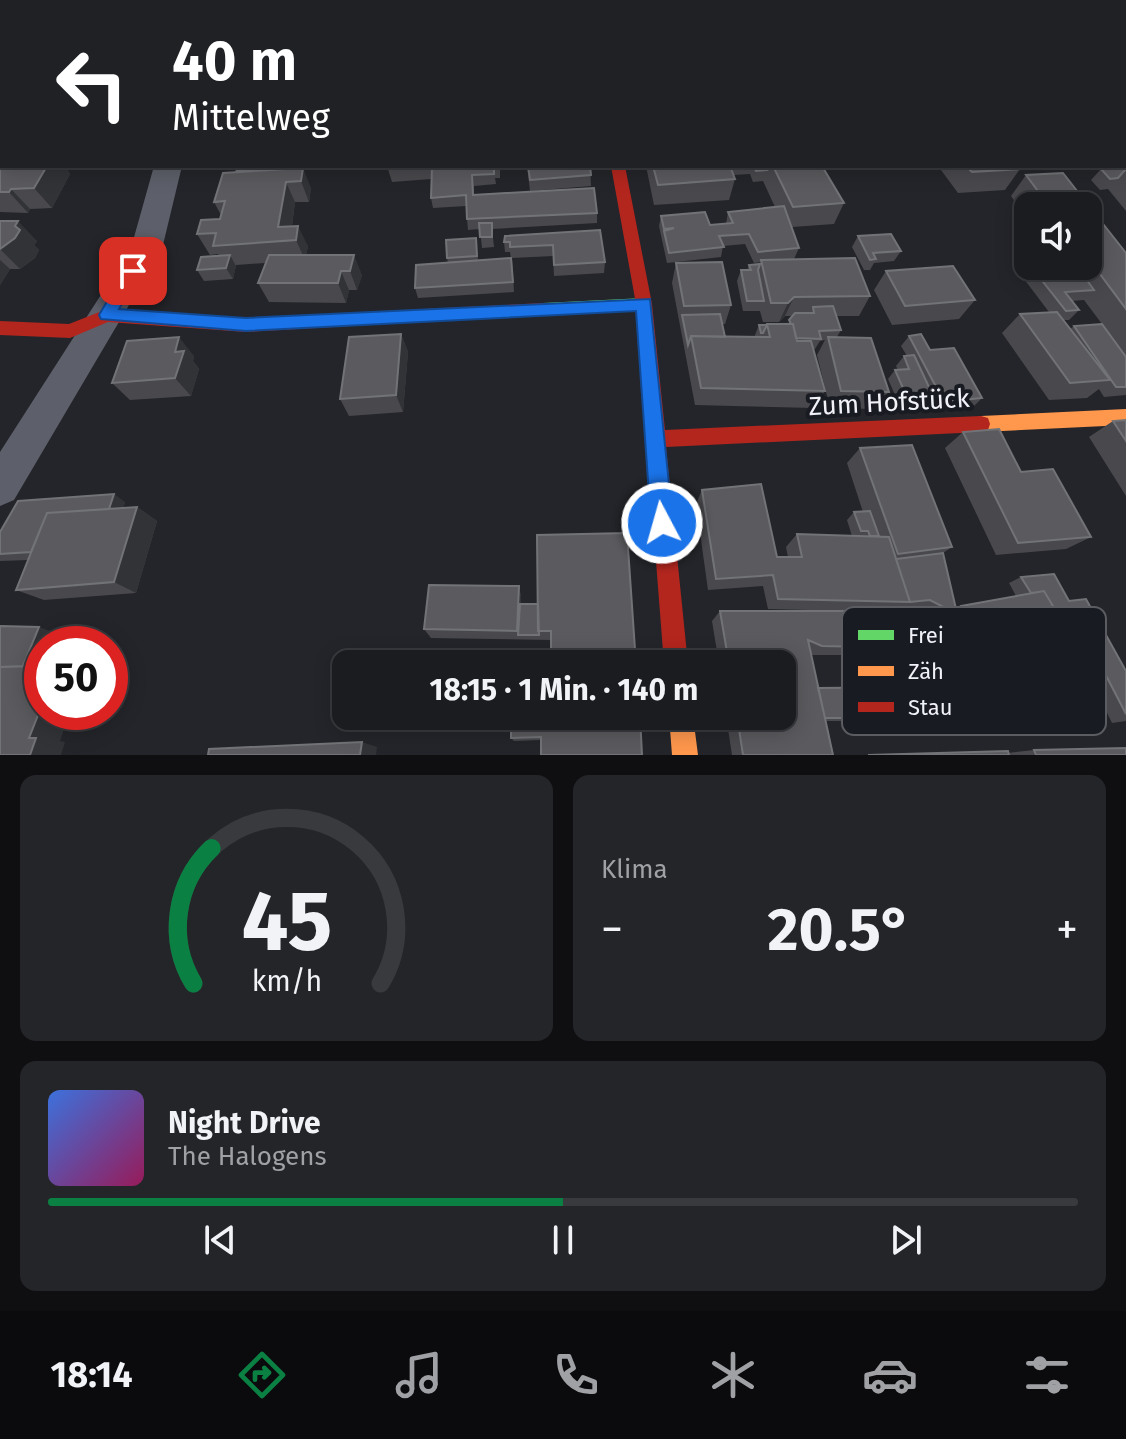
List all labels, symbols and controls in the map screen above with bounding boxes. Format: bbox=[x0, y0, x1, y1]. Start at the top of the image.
text: 40 m bbox=[172, 28, 297, 95]
icon: left bbox=[40, 32, 144, 136]
text: Mittelweg bbox=[172, 96, 330, 140]
map controls bbox=[1014, 192, 1102, 280]
button: sound bbox=[1014, 192, 1102, 280]
pin bbox=[99, 237, 167, 305]
icon: arrive bbox=[111, 249, 155, 293]
street label: Zum Hofstück bbox=[808, 383, 971, 422]
position arrow bbox=[620, 481, 704, 565]
legend bbox=[842, 607, 1106, 735]
text: Frei bbox=[908, 622, 944, 649]
speed limit sign: 50 bbox=[24, 626, 128, 730]
text: Zäh bbox=[908, 658, 944, 685]
text: 18:15 · 1 Min. · 140 m bbox=[430, 672, 698, 708]
text: Stau bbox=[908, 694, 953, 721]
text: Klima bbox=[601, 854, 668, 885]
text: 45 bbox=[241, 872, 332, 972]
text: 20.5° bbox=[768, 894, 911, 966]
text: − bbox=[601, 903, 623, 956]
text: + bbox=[1056, 903, 1078, 956]
text: km/h bbox=[251, 964, 322, 999]
text: Night Drive bbox=[168, 1105, 321, 1141]
text: The Halogens bbox=[168, 1141, 327, 1172]
icon: previous bbox=[198, 1218, 242, 1262]
icon: pause bbox=[541, 1218, 585, 1262]
icon: next bbox=[884, 1218, 928, 1262]
icon: directions bbox=[234, 1347, 290, 1403]
icon: music bbox=[391, 1347, 447, 1403]
icon: phone bbox=[548, 1347, 604, 1403]
icon: climate bbox=[705, 1347, 761, 1403]
icon: car bbox=[862, 1347, 918, 1403]
icon: filters bbox=[1019, 1347, 1075, 1403]
text: 18:14 bbox=[51, 1353, 133, 1397]

